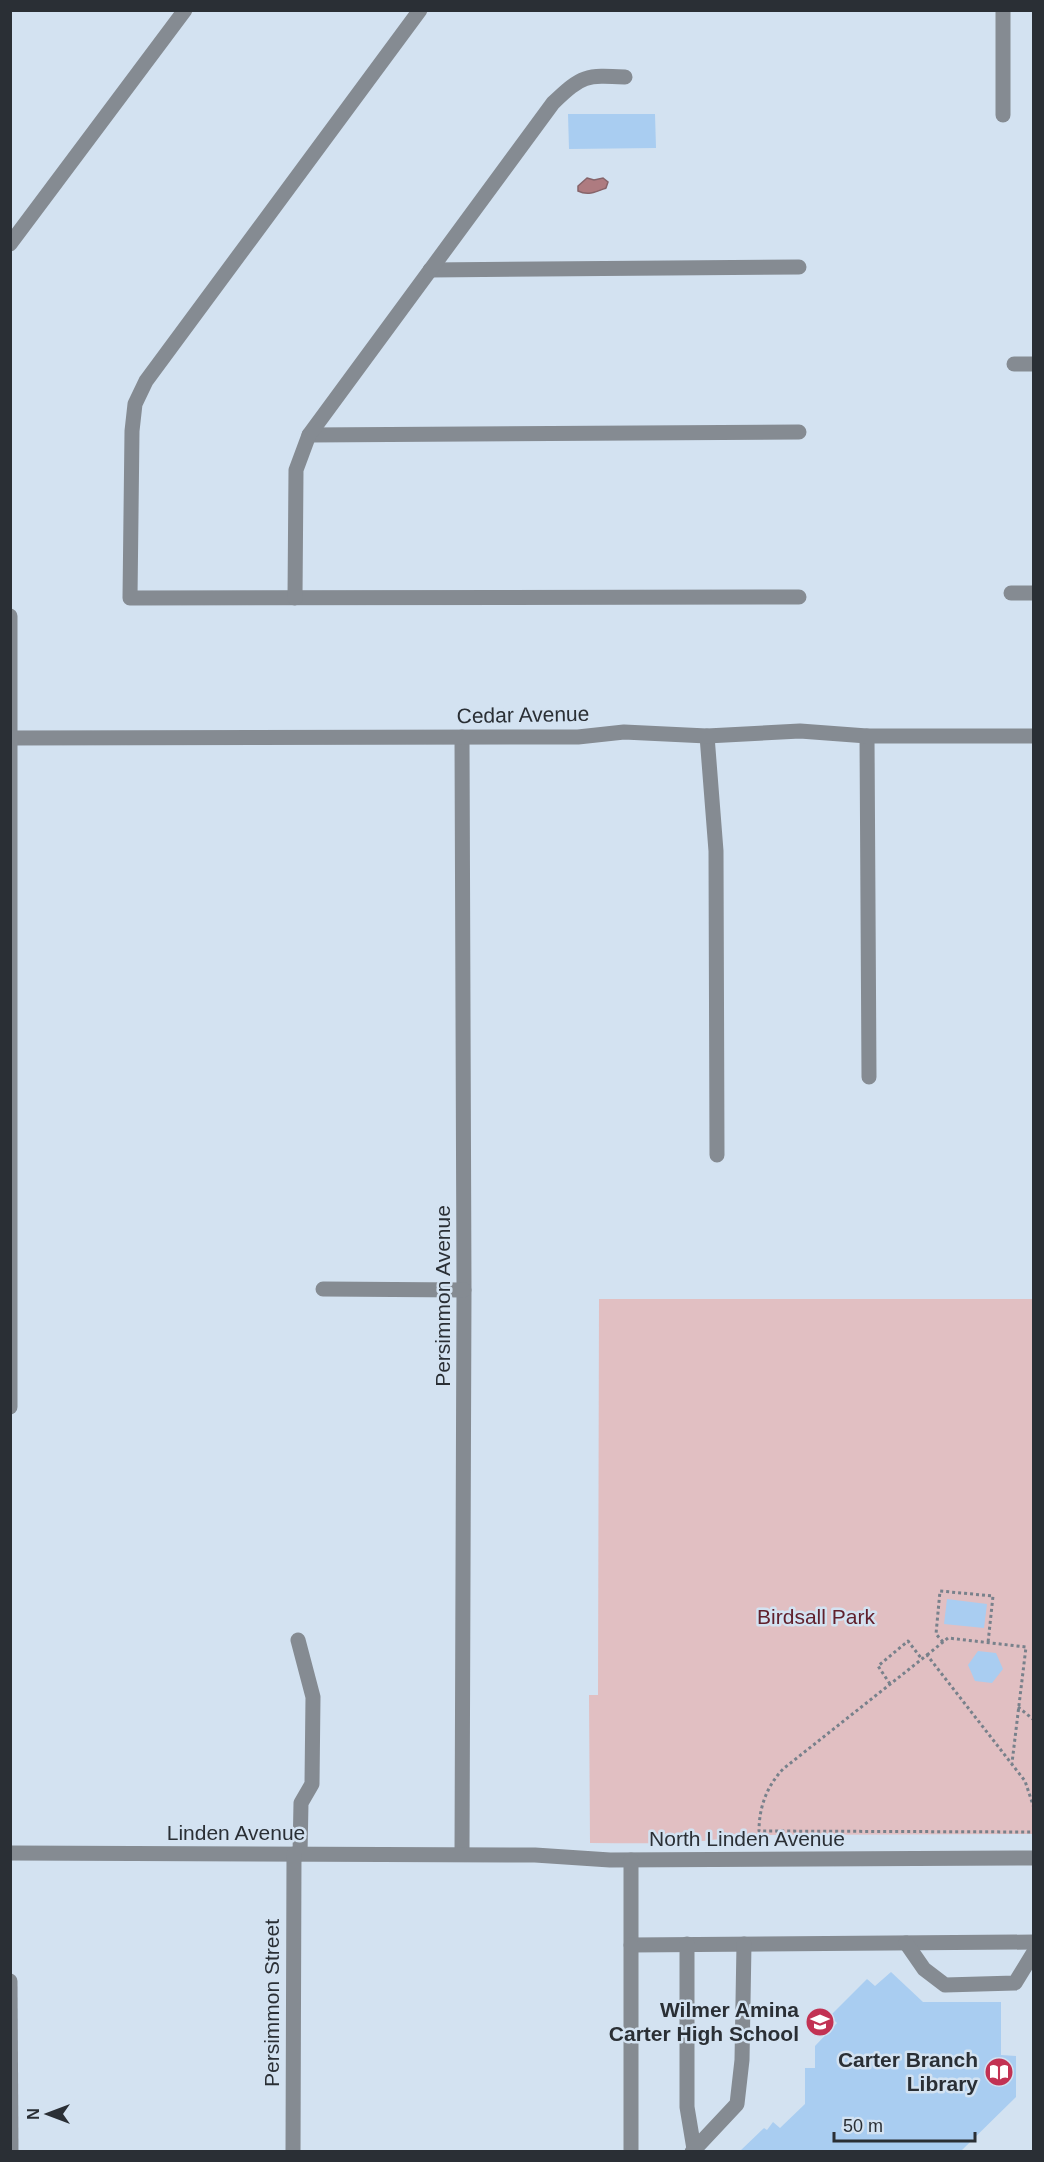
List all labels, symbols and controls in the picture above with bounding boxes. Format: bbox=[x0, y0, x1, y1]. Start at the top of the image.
street label: Cedar Avenue bbox=[456, 702, 590, 727]
street label: Persimmon Avenue bbox=[431, 1205, 454, 1387]
park label: Birdsall Park bbox=[757, 1605, 875, 1628]
street label: Linden Avenue bbox=[167, 1821, 305, 1844]
street label: North Linden Avenue bbox=[649, 1827, 845, 1850]
street label: Persimmon Street bbox=[260, 1919, 283, 2087]
place label: Wilmer Amina Carter High School bbox=[609, 1998, 799, 2045]
school or university icon: Wilmer Amina Carter High School bbox=[804, 2006, 836, 2038]
place label: Carter Branch Library bbox=[838, 2048, 978, 2095]
library icon: Carter Branch Library bbox=[983, 2056, 1015, 2088]
north arrow bbox=[18, 2084, 78, 2144]
scale bar bbox=[834, 2105, 975, 2143]
text: N bbox=[25, 2108, 42, 2120]
text: 50 m bbox=[843, 2116, 883, 2136]

